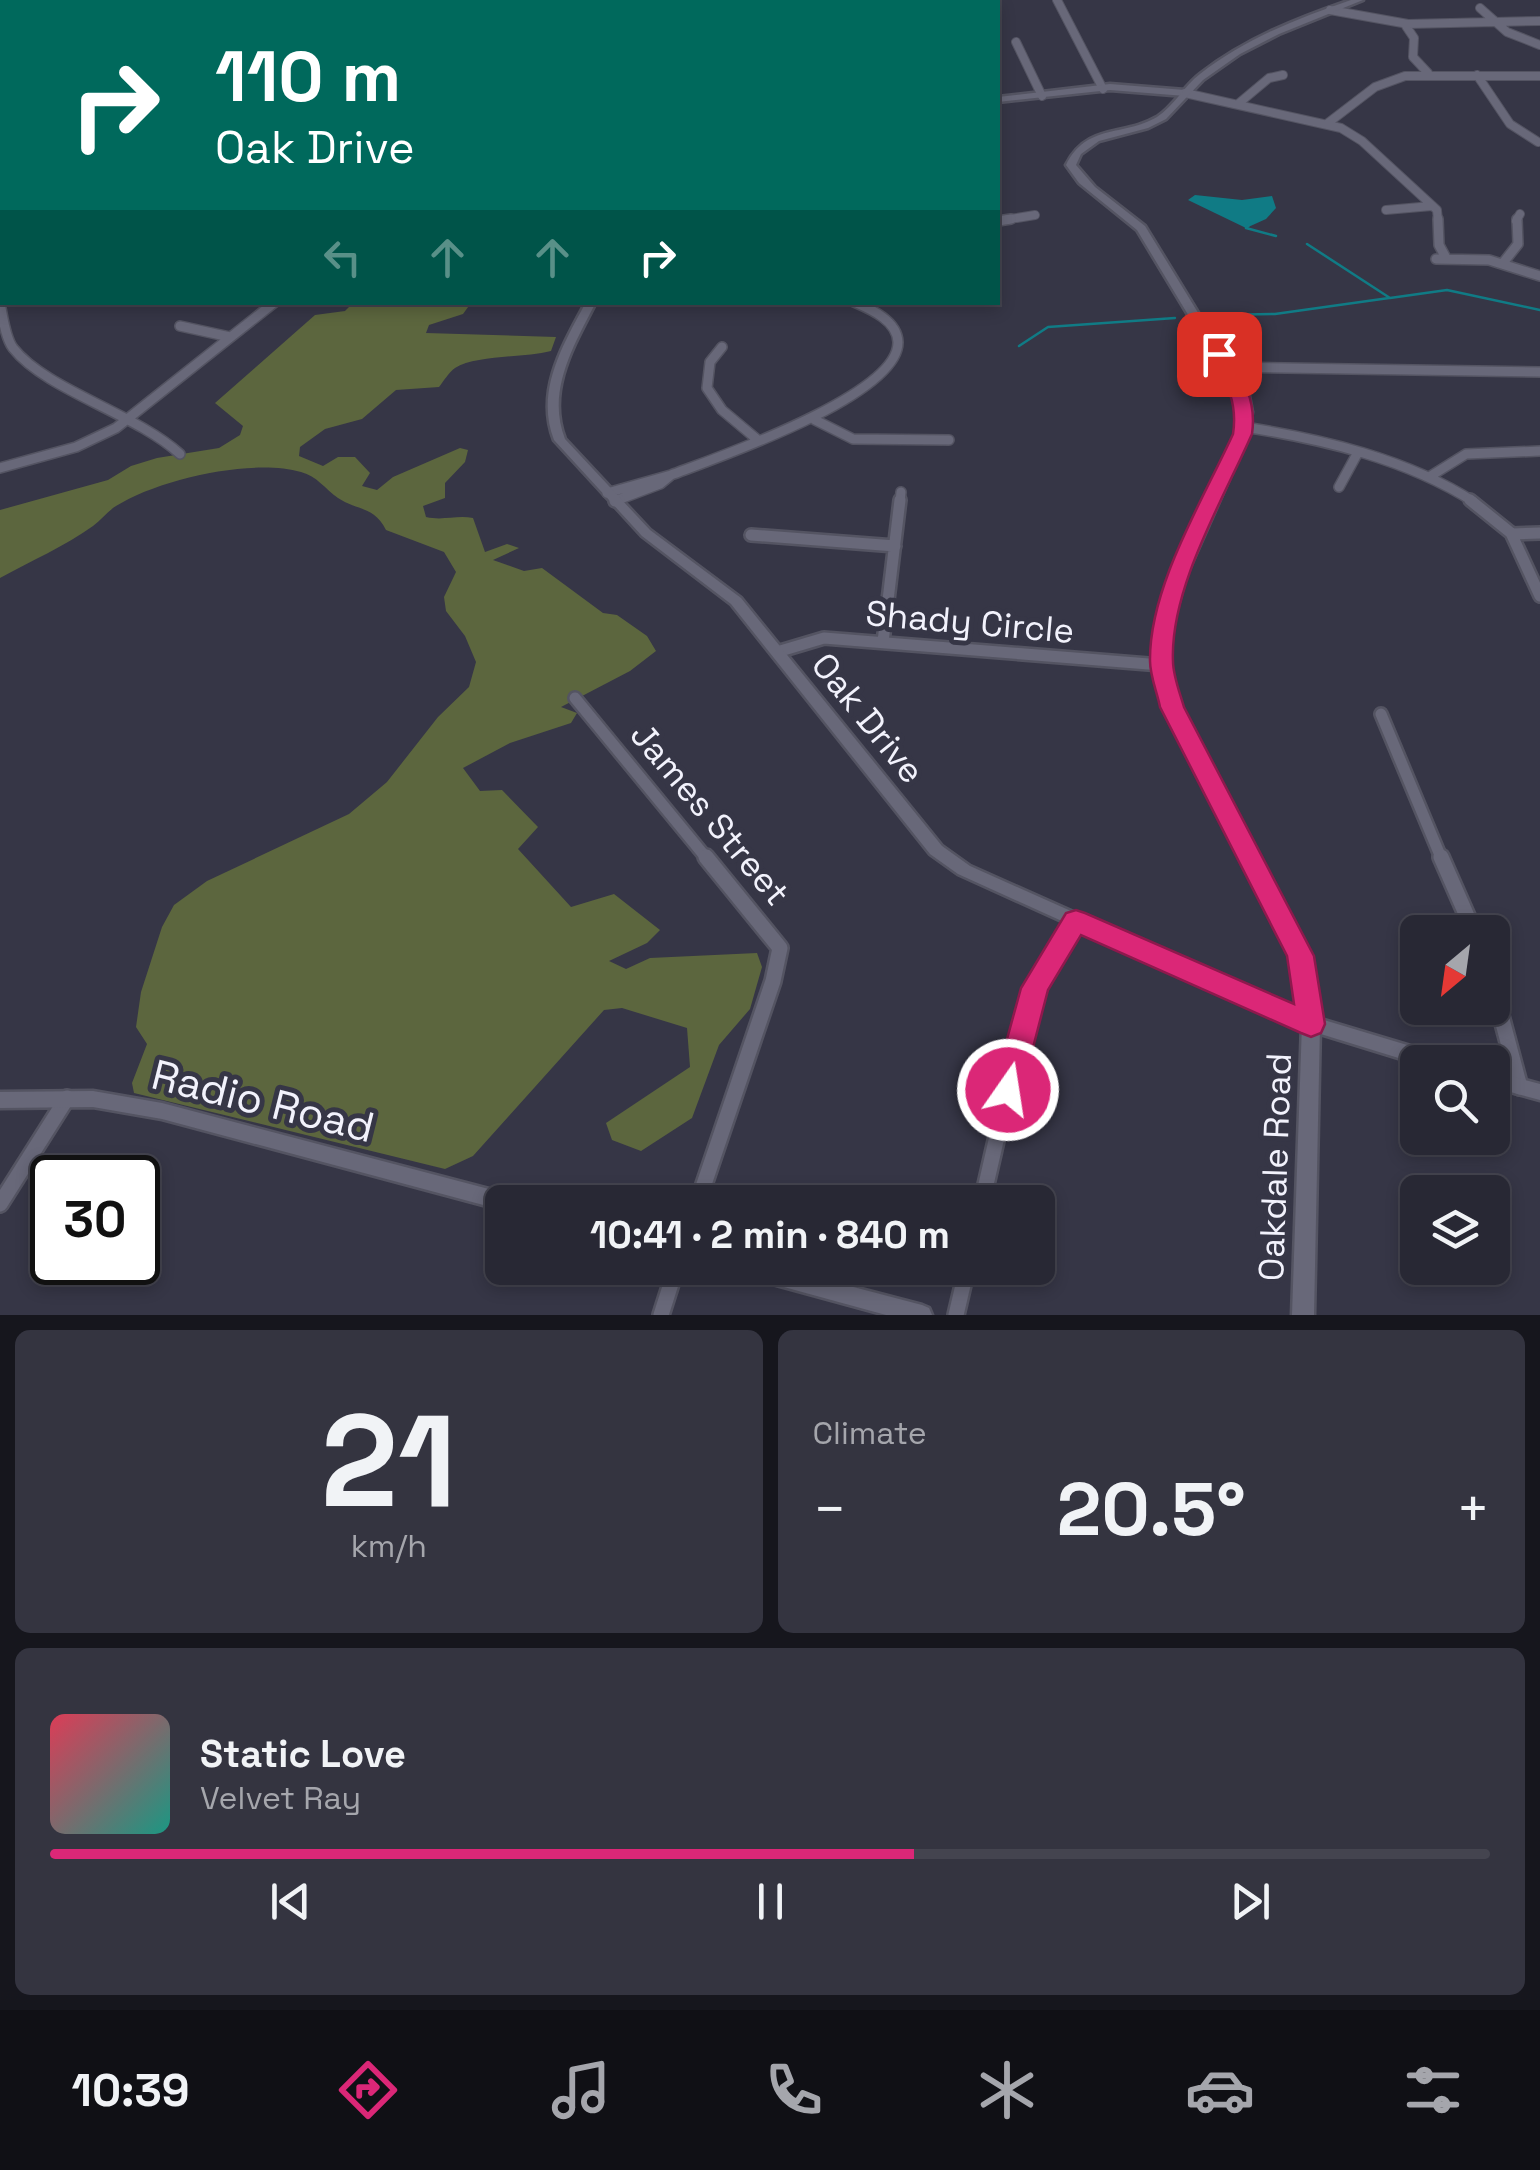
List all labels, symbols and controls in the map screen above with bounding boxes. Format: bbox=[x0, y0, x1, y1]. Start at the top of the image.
text: 110 m bbox=[215, 32, 401, 121]
icon: right bbox=[50, 40, 180, 170]
text: Oak Drive bbox=[215, 119, 415, 176]
icon: left bbox=[315, 230, 370, 285]
icon: ahead bbox=[420, 230, 475, 285]
icon: ahead bbox=[525, 230, 580, 285]
icon: right bbox=[630, 230, 685, 285]
pin bbox=[1177, 312, 1262, 397]
icon: arrive bbox=[1192, 327, 1247, 382]
street label: Shady Circle bbox=[864, 591, 1076, 653]
street label: Oak Drive bbox=[802, 644, 934, 792]
street label: James Street bbox=[621, 714, 799, 914]
north arrow bbox=[1400, 915, 1510, 1025]
map controls bbox=[1400, 915, 1510, 1285]
position arrow bbox=[956, 1038, 1060, 1142]
button: search bbox=[1400, 1045, 1510, 1155]
street label: Radio Road bbox=[146, 1048, 380, 1154]
street label: Oakdale Road bbox=[1249, 1052, 1301, 1282]
speed limit sign: 30 bbox=[30, 1155, 160, 1285]
button: layers bbox=[1400, 1175, 1510, 1285]
text: 10:41 · 2 min · 840 m bbox=[590, 1211, 950, 1259]
text: 21 bbox=[321, 1378, 457, 1544]
text: Climate bbox=[813, 1413, 927, 1453]
text: 20.5° bbox=[1057, 1461, 1246, 1557]
text: − bbox=[813, 1474, 847, 1544]
text: + bbox=[1456, 1474, 1490, 1544]
text: km/h bbox=[351, 1526, 427, 1566]
text: Static Love bbox=[200, 1730, 406, 1778]
text: Velvet Ray bbox=[200, 1778, 361, 1818]
icon: previous bbox=[263, 1874, 318, 1929]
icon: pause bbox=[743, 1874, 798, 1929]
icon: next bbox=[1223, 1874, 1278, 1929]
icon: directions bbox=[333, 2055, 403, 2125]
icon: music bbox=[546, 2055, 616, 2125]
icon: phone bbox=[759, 2055, 829, 2125]
icon: climate bbox=[972, 2055, 1042, 2125]
icon: car bbox=[1185, 2055, 1255, 2125]
icon: filters bbox=[1398, 2055, 1468, 2125]
text: 10:39 bbox=[72, 2062, 190, 2119]

